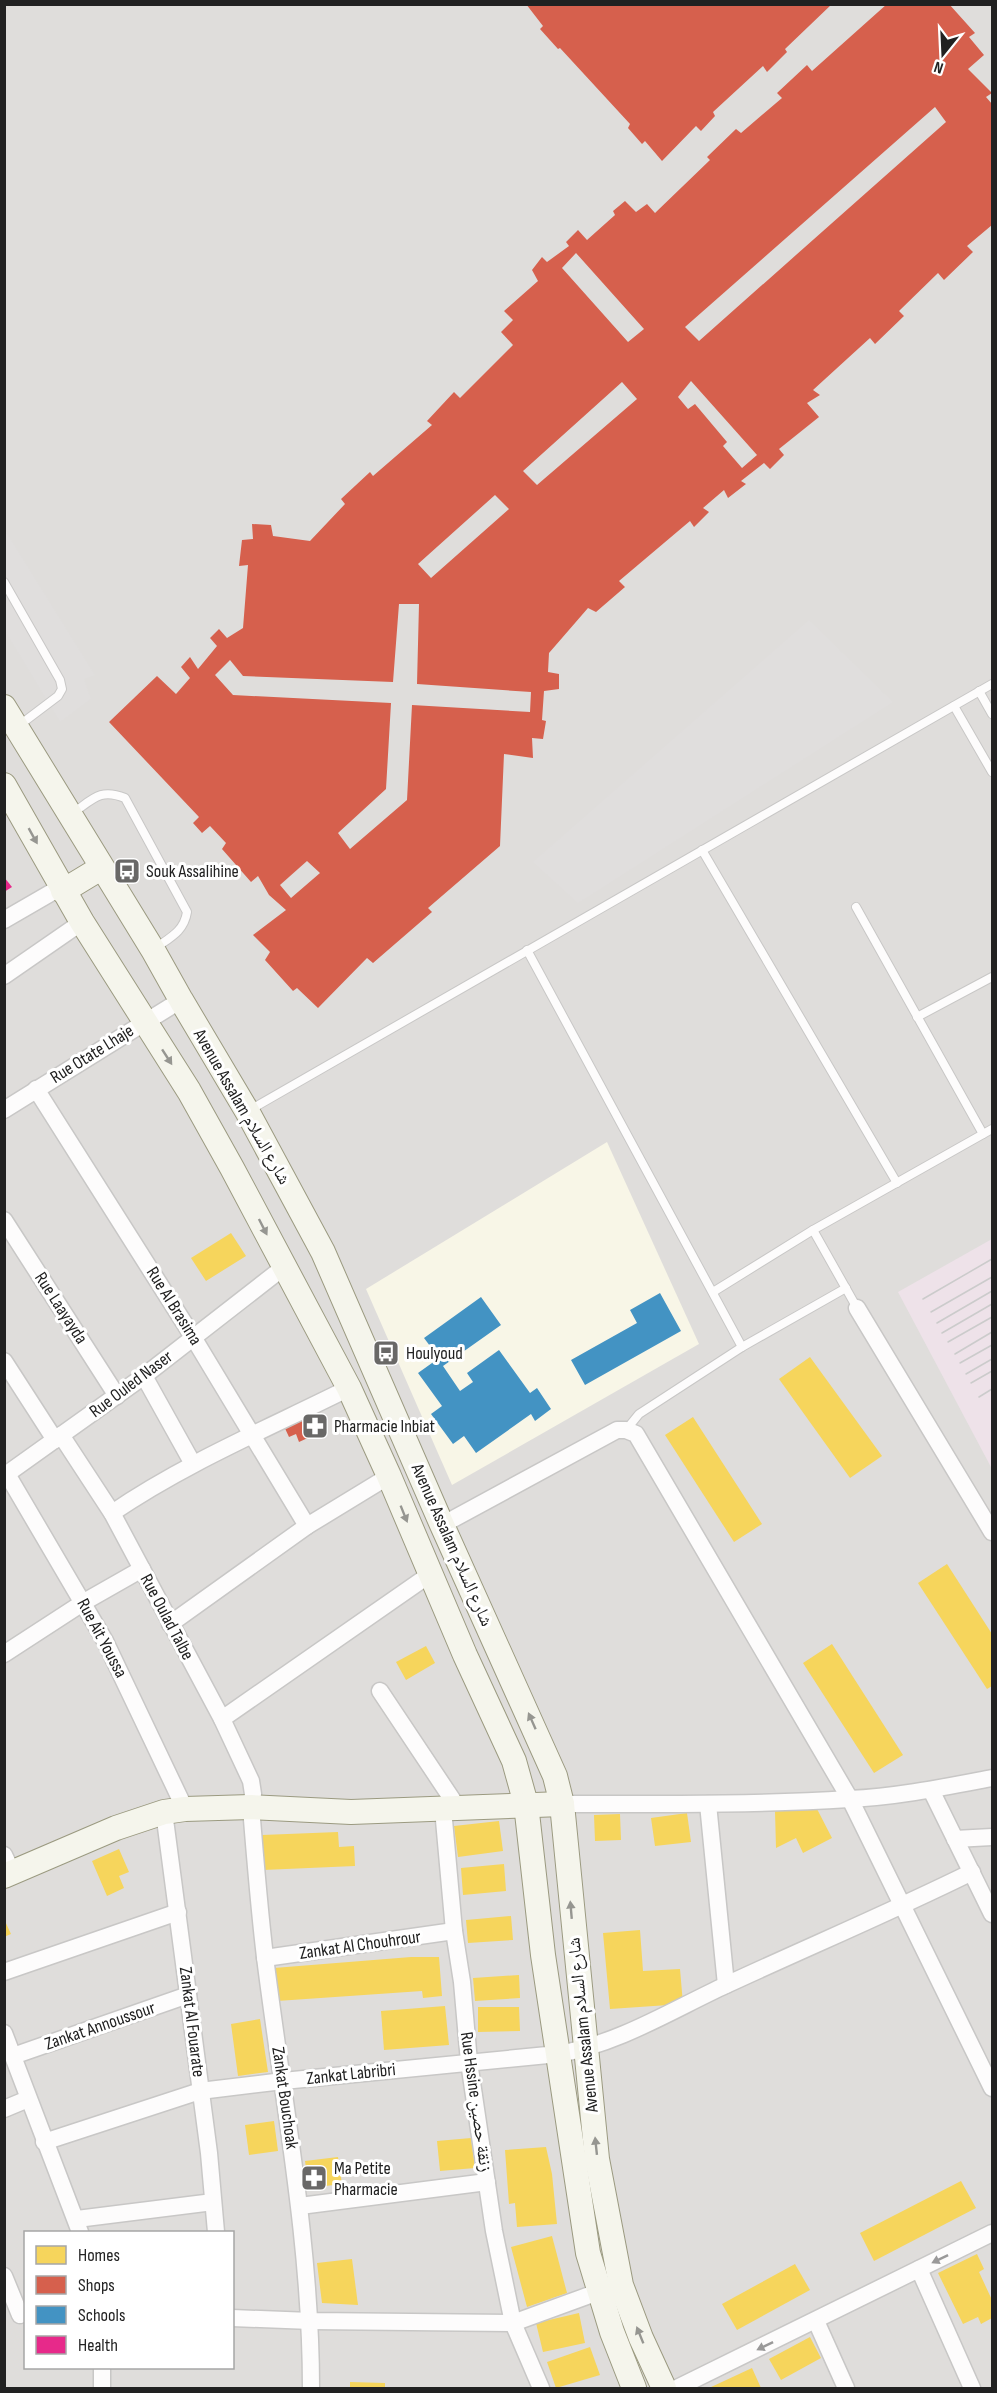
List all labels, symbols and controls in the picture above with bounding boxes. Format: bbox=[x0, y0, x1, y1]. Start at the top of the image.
north arrow bbox=[913, 24, 973, 84]
text: N bbox=[932, 56, 946, 77]
one-way arrow bbox=[28, 828, 38, 845]
bus stop icon: Souk Assalihine bbox=[112, 856, 142, 886]
place label: Souk Assalihine bbox=[146, 861, 239, 882]
street label: Rue Otate Lhaje bbox=[46, 1020, 138, 1088]
street label: Avenue Assalam شارع السلام bbox=[188, 1025, 295, 1189]
one-way arrow bbox=[161, 1049, 172, 1065]
one-way arrow bbox=[258, 1218, 267, 1235]
street label: Rue Al Brasima bbox=[142, 1263, 206, 1349]
street label: Rue Laayayda bbox=[30, 1268, 92, 1348]
bus stop icon: Houlyoud bbox=[371, 1338, 401, 1368]
place label: Houlyoud bbox=[406, 1343, 463, 1364]
street label: Rue Ouled Naser bbox=[85, 1346, 177, 1422]
pharmacy icon: Pharmacie Inbiat bbox=[300, 1411, 330, 1441]
place label: Pharmacie Inbiat bbox=[334, 1416, 436, 1437]
street label: Avenue Assalam شارع السلام bbox=[405, 1460, 497, 1630]
one-way arrow bbox=[399, 1506, 409, 1524]
street label: Rue Oulad Talbe bbox=[136, 1571, 198, 1663]
street label: Rue Ait Youssa bbox=[72, 1595, 132, 1681]
one-way arrow bbox=[527, 1712, 537, 1730]
one-way arrow bbox=[566, 1901, 576, 1920]
street label: Zankat Al Chouhrour bbox=[298, 1926, 422, 1964]
street label: Avenue Assalam شارع السلام bbox=[563, 1936, 604, 2115]
street label: Zankat Al Fouarate bbox=[175, 1966, 209, 2078]
street label: Zankat Annoussour bbox=[42, 1997, 158, 2055]
street label: Rue Hssine زنقة حصين bbox=[456, 2031, 496, 2173]
street label: Zankat Bouchoak bbox=[267, 2045, 303, 2151]
street label: Zankat Labribri bbox=[305, 2059, 397, 2089]
one-way arrow bbox=[591, 2136, 601, 2155]
place label: Ma Petite Pharmacie bbox=[334, 2158, 398, 2200]
pharmacy icon: Ma Petite Pharmacie bbox=[299, 2163, 329, 2193]
legend bbox=[24, 2231, 234, 2369]
text: Homes bbox=[78, 2245, 120, 2266]
one-way arrow bbox=[931, 2253, 949, 2263]
text: Shops bbox=[78, 2275, 115, 2296]
text: Schools bbox=[78, 2305, 125, 2326]
one-way arrow bbox=[635, 2326, 644, 2344]
text: Health bbox=[78, 2335, 118, 2356]
one-way arrow bbox=[757, 2341, 774, 2350]

